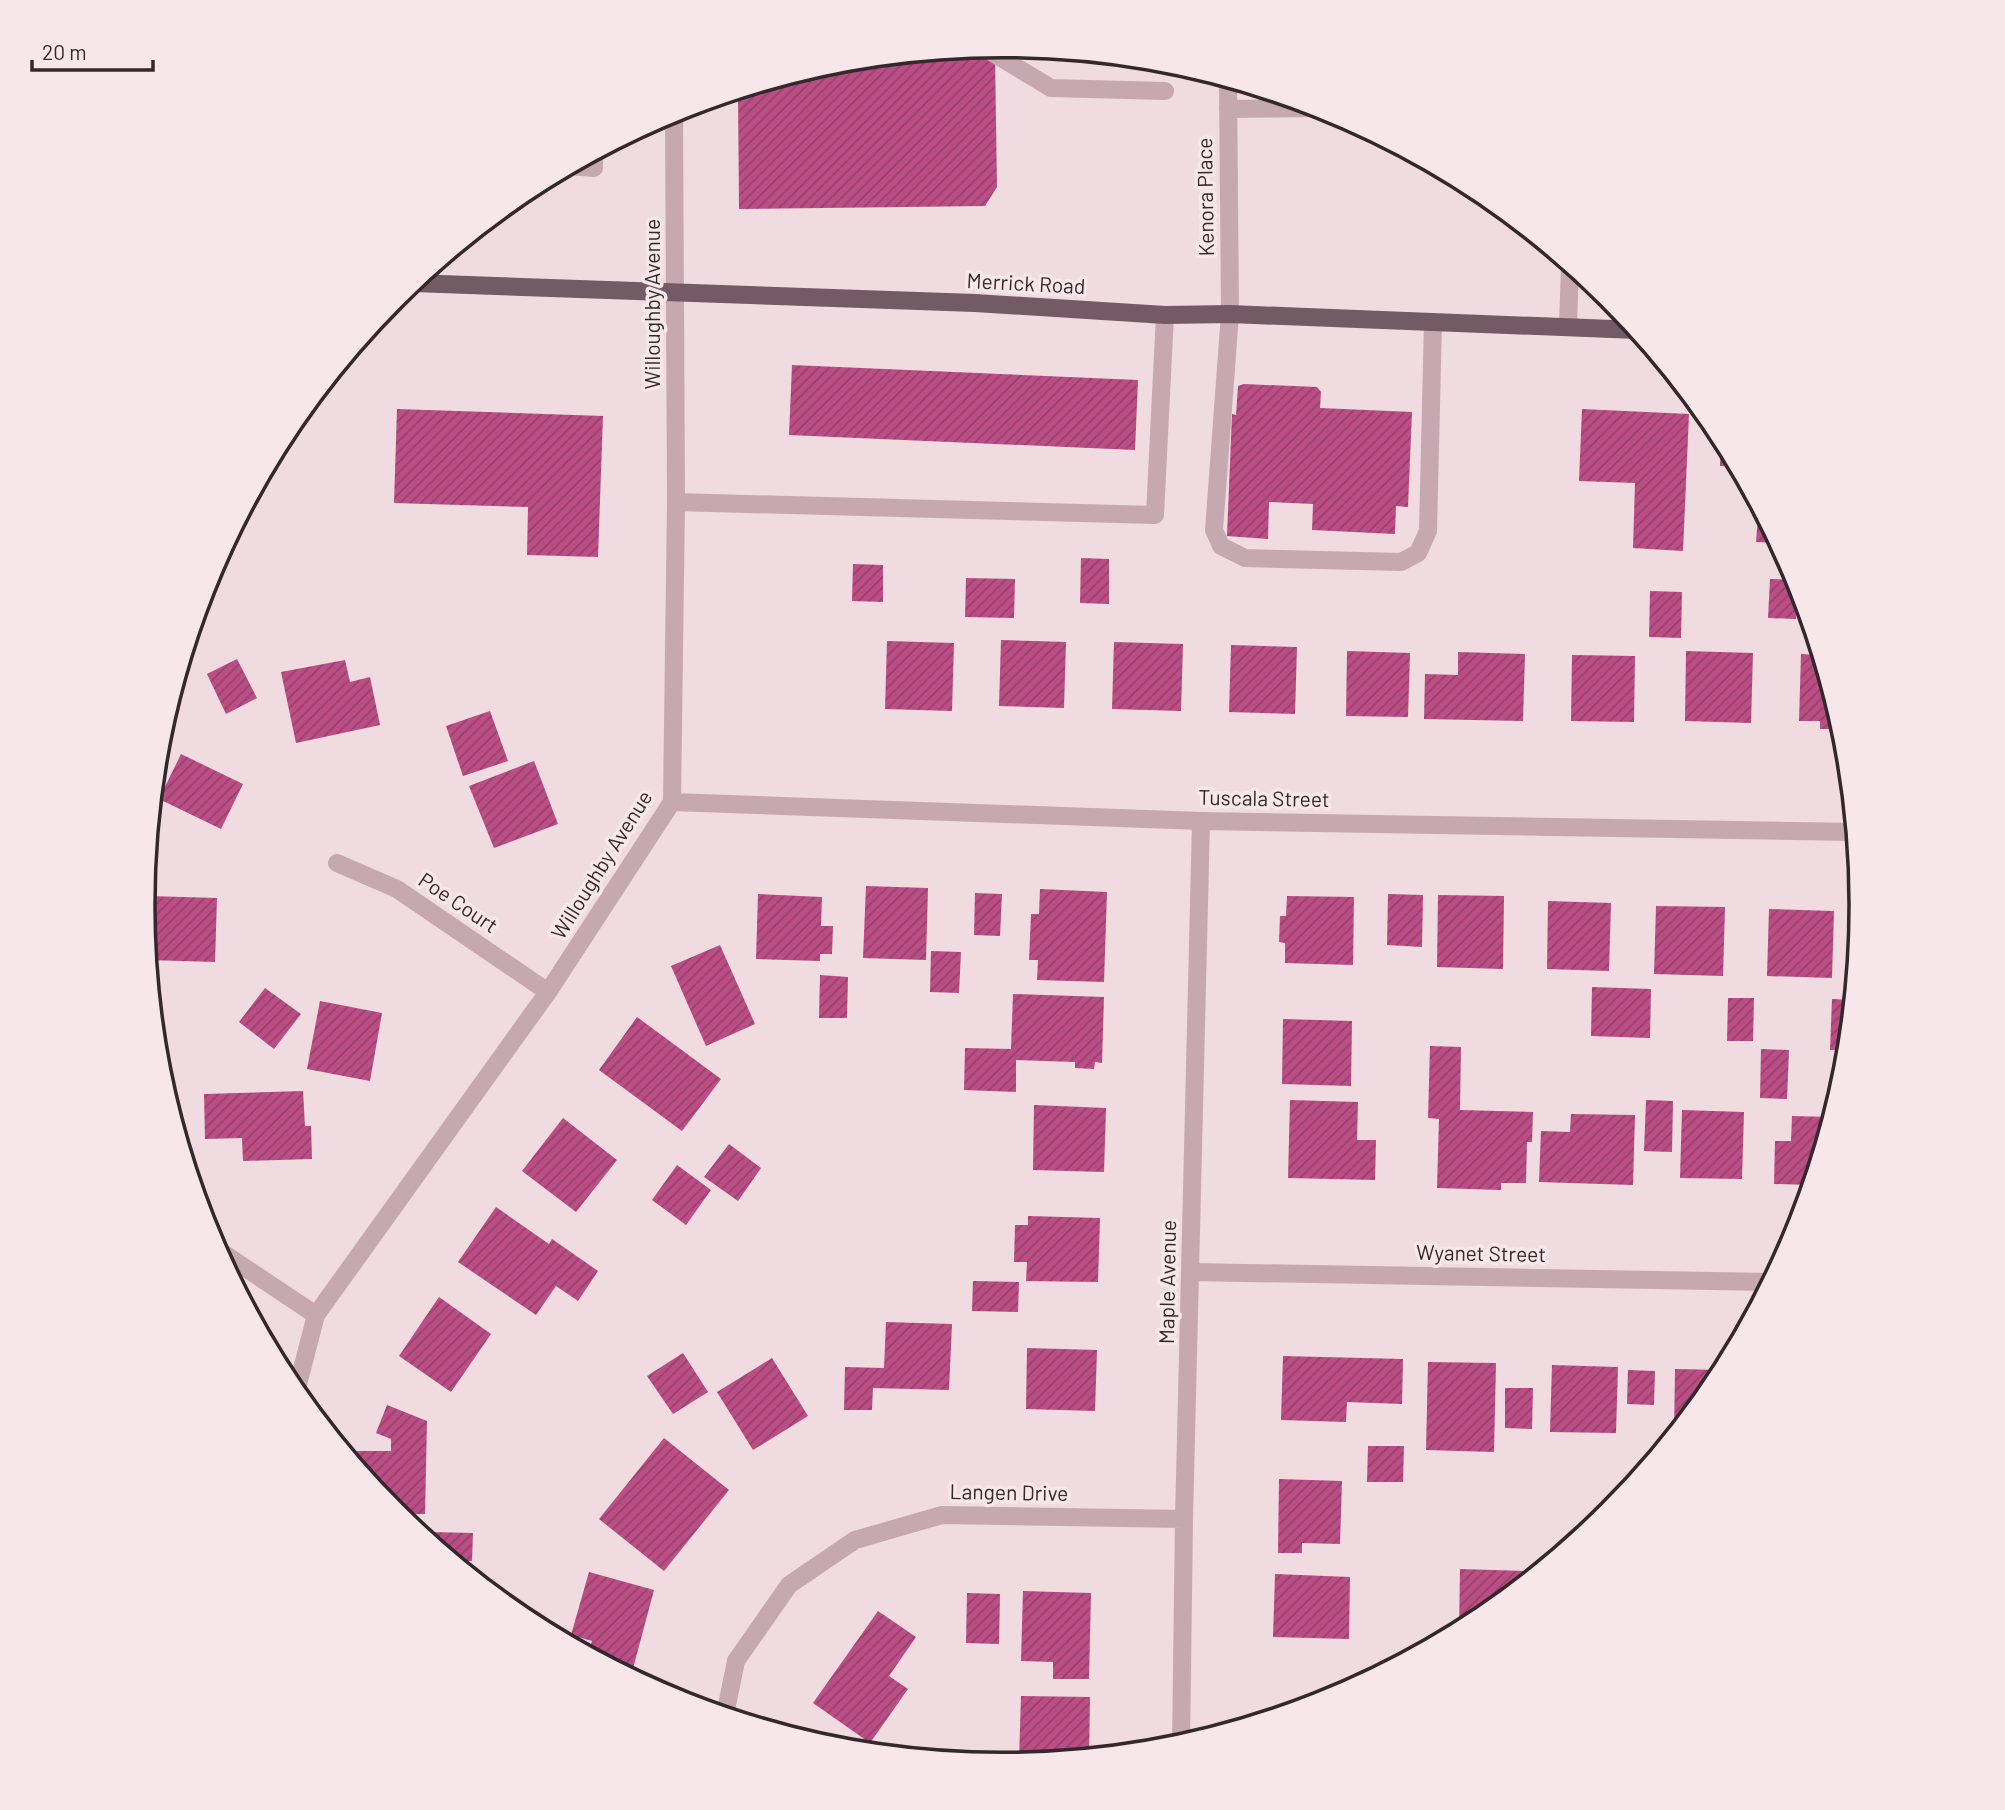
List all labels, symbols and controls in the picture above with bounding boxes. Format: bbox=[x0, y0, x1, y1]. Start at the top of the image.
scale bar bbox=[32, 28, 152, 72]
text: 20 m bbox=[42, 39, 87, 64]
street label: Kenora Place bbox=[1191, 137, 1218, 257]
street label: Willoughby Avenue bbox=[639, 219, 664, 389]
street label: Merrick Road bbox=[966, 267, 1086, 298]
street label: Tuscala Street bbox=[1198, 784, 1330, 811]
street label: Willoughby Avenue bbox=[545, 785, 657, 943]
street label: Poe Court bbox=[415, 866, 503, 937]
street label: Maple Avenue bbox=[1153, 1220, 1180, 1344]
street label: Wyanet Street bbox=[1416, 1239, 1546, 1266]
street label: Langen Drive bbox=[949, 1478, 1069, 1505]

